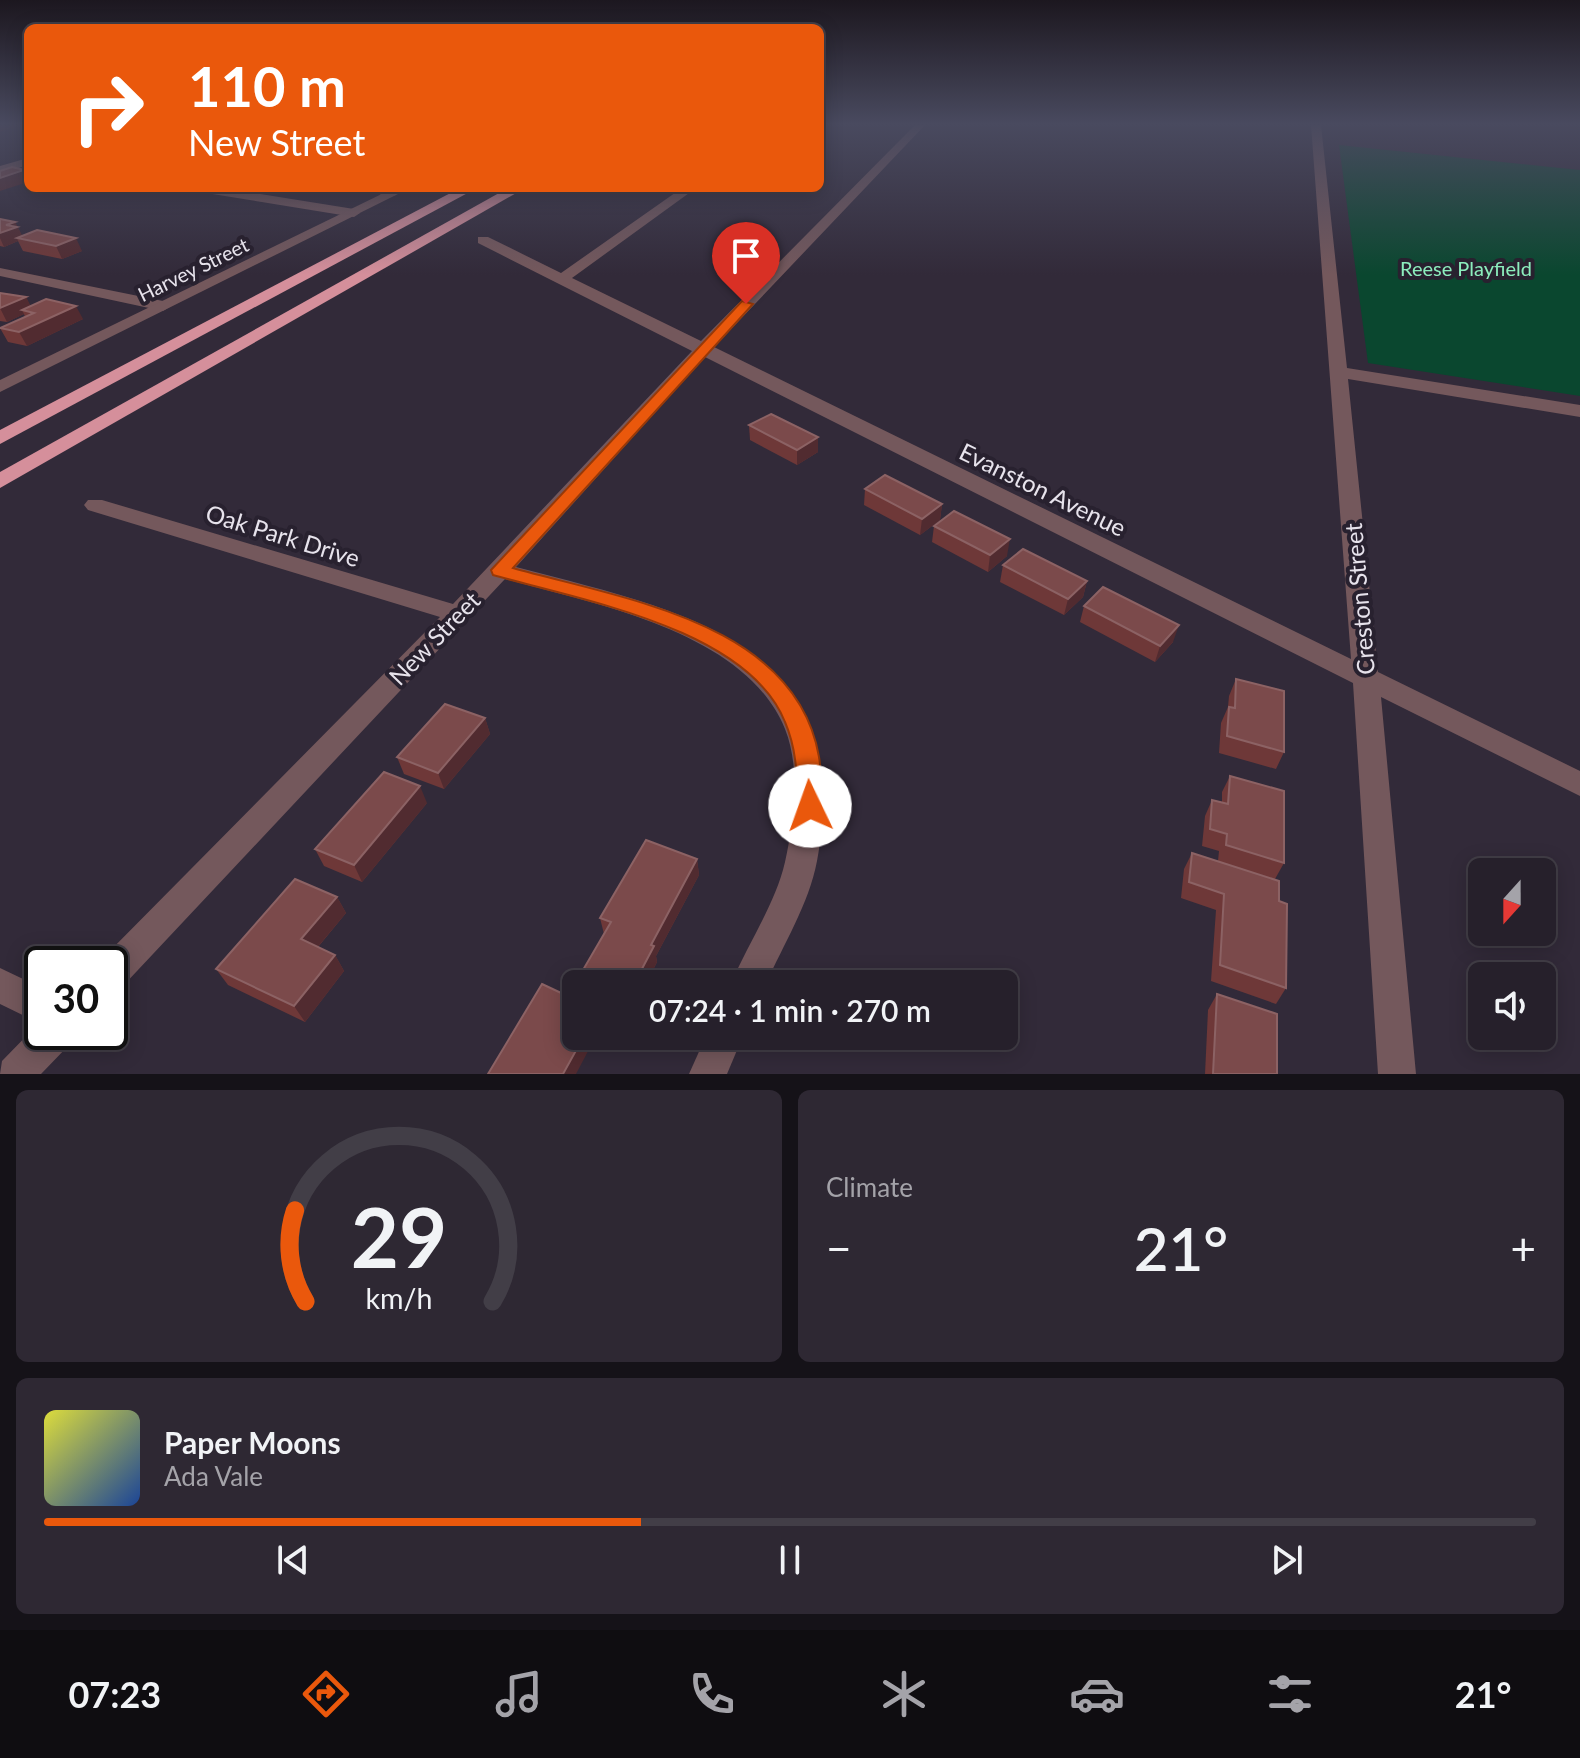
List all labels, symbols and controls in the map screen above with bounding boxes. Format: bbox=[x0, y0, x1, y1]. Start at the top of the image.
text: 110 m bbox=[188, 52, 346, 119]
icon: right bbox=[56, 56, 160, 160]
text: New Street bbox=[188, 120, 365, 164]
pin bbox=[712, 222, 780, 304]
street label: Harvey Street bbox=[134, 232, 252, 306]
icon: arrive bbox=[724, 234, 768, 278]
park label: Reese Playfield bbox=[1400, 256, 1532, 280]
street label: Evanston Avenue bbox=[955, 436, 1131, 542]
street label: Oak Park Drive bbox=[203, 498, 363, 572]
street label: Creston Street bbox=[1338, 522, 1380, 676]
street label: New Street bbox=[383, 585, 486, 691]
position arrow bbox=[768, 764, 852, 848]
north arrow bbox=[1468, 858, 1556, 946]
map controls bbox=[1468, 858, 1556, 1050]
speed limit sign: 30 bbox=[24, 946, 128, 1050]
button: sound bbox=[1468, 962, 1556, 1050]
text: 07:24 · 1 min · 270 m bbox=[649, 992, 931, 1028]
text: Climate bbox=[826, 1171, 913, 1203]
text: 29 bbox=[351, 1186, 447, 1286]
text: 21° bbox=[1134, 1212, 1228, 1284]
text: − bbox=[826, 1222, 852, 1274]
text: + bbox=[1510, 1222, 1536, 1274]
text: km/h bbox=[366, 1281, 432, 1315]
text: Paper Moons bbox=[164, 1424, 341, 1460]
text: Ada Vale bbox=[164, 1460, 263, 1492]
icon: previous bbox=[271, 1538, 315, 1582]
icon: pause bbox=[768, 1538, 812, 1582]
icon: next bbox=[1265, 1538, 1309, 1582]
icon: directions bbox=[298, 1666, 354, 1722]
icon: music bbox=[491, 1666, 547, 1722]
icon: phone bbox=[684, 1666, 740, 1722]
icon: climate bbox=[876, 1666, 932, 1722]
icon: car bbox=[1069, 1666, 1125, 1722]
icon: filters bbox=[1262, 1666, 1318, 1722]
text: 07:23 bbox=[68, 1672, 161, 1716]
text: 21° bbox=[1455, 1672, 1511, 1716]

